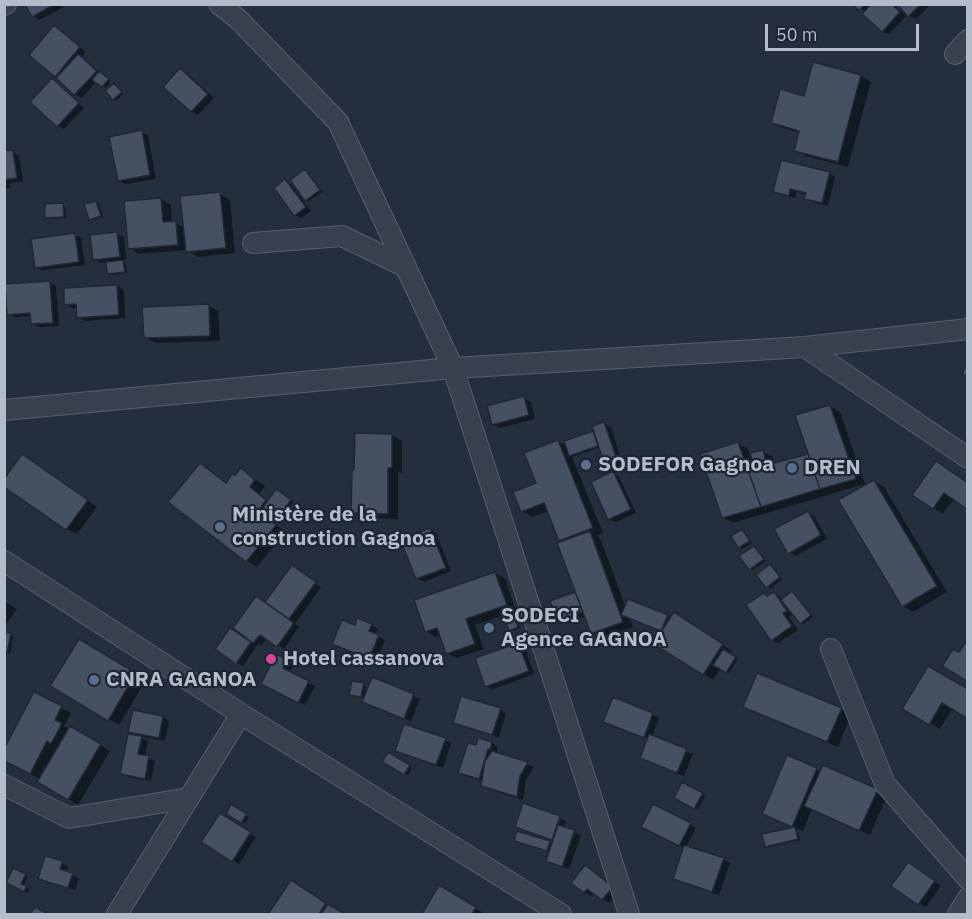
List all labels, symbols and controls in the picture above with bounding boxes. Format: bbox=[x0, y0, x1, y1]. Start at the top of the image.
scale bar bbox=[768, 12, 922, 50]
text: 50 m bbox=[776, 23, 818, 46]
place label: SODEFOR Gagnoa bbox=[598, 452, 774, 478]
place label: DREN bbox=[804, 455, 861, 481]
marker: SODEFOR Gagnoa bbox=[579, 458, 593, 472]
marker: DREN bbox=[785, 461, 799, 475]
place label: Ministère de la construction Gagnoa bbox=[232, 502, 436, 552]
marker: Ministère de la construction Gagnoa bbox=[213, 520, 227, 534]
place label: SODECI Agence GAGNOA bbox=[501, 603, 667, 653]
marker: SODECI Agence GAGNOA bbox=[482, 621, 496, 635]
place label: Hotel cassanova bbox=[283, 646, 444, 672]
marker: Hotel cassanova bbox=[264, 652, 278, 666]
place label: CNRA GAGNOA bbox=[106, 667, 256, 693]
marker: CNRA GAGNOA bbox=[87, 673, 101, 687]

